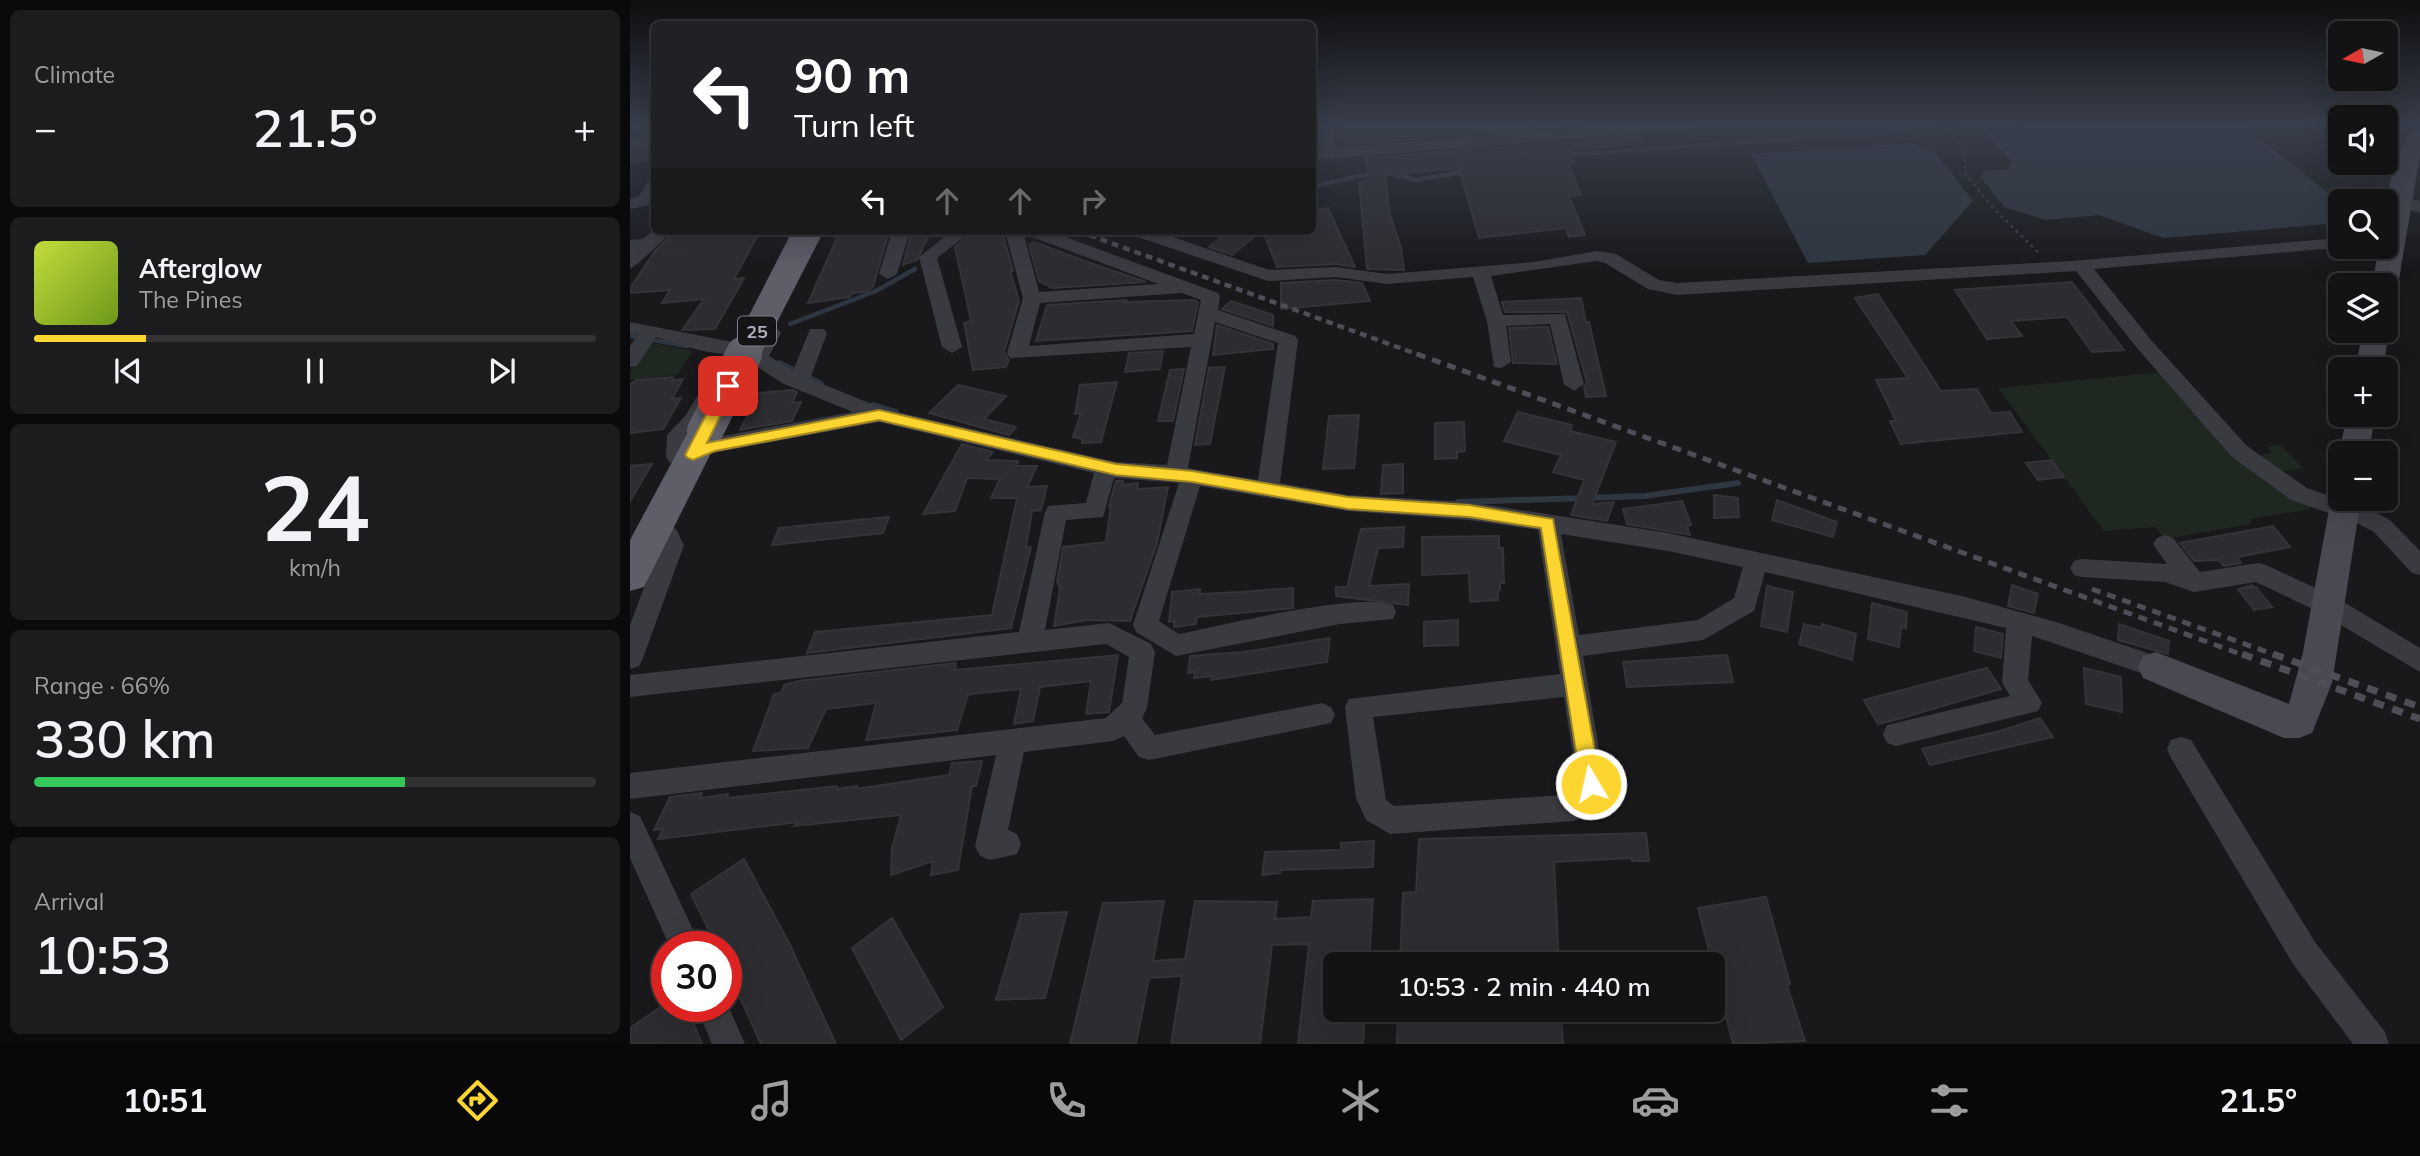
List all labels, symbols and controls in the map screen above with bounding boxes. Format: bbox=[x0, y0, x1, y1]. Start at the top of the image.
north arrow bbox=[2328, 21, 2398, 91]
map controls bbox=[2328, 21, 2398, 511]
text: 90 m bbox=[794, 44, 910, 105]
icon: left bbox=[679, 49, 770, 140]
text: Climate bbox=[34, 60, 115, 89]
text: 21.5° bbox=[252, 95, 378, 160]
text: − bbox=[34, 104, 57, 152]
text: + bbox=[573, 104, 596, 152]
text: Turn left bbox=[794, 105, 914, 145]
button: sound bbox=[2328, 105, 2398, 175]
icon: left bbox=[855, 182, 893, 220]
icon: ahead bbox=[928, 182, 966, 220]
icon: ahead bbox=[1001, 182, 1039, 220]
icon: right bbox=[1074, 182, 1112, 220]
button: search bbox=[2328, 189, 2398, 259]
text: Afterglow bbox=[139, 252, 262, 285]
button: layers bbox=[2328, 273, 2398, 343]
text: The Pines bbox=[139, 285, 243, 314]
road number: 25 bbox=[738, 316, 776, 346]
icon: previous bbox=[109, 352, 147, 390]
icon: pause bbox=[296, 352, 334, 390]
icon: next bbox=[483, 352, 521, 390]
pin bbox=[698, 356, 758, 416]
button: + bbox=[2328, 357, 2398, 427]
icon: arrive bbox=[709, 367, 747, 405]
button: − bbox=[2328, 441, 2398, 511]
text: 24 bbox=[260, 450, 370, 564]
text: km/h bbox=[289, 553, 341, 582]
text: Range · 66% bbox=[34, 671, 170, 700]
text: 330 km bbox=[34, 706, 215, 771]
position arrow bbox=[1554, 747, 1628, 821]
text: Arrival bbox=[34, 887, 104, 916]
text: 10:53 bbox=[34, 922, 171, 987]
speed limit sign: 30 bbox=[651, 931, 742, 1022]
text: 10:53 · 2 min · 440 m bbox=[1397, 970, 1651, 1003]
icon: directions bbox=[453, 1076, 502, 1125]
icon: music bbox=[747, 1076, 796, 1125]
icon: phone bbox=[1042, 1076, 1091, 1125]
icon: climate bbox=[1336, 1076, 1385, 1125]
icon: car bbox=[1631, 1076, 1680, 1125]
icon: filters bbox=[1925, 1076, 1974, 1125]
text: 10:51 bbox=[123, 1080, 207, 1120]
text: 21.5° bbox=[2220, 1080, 2297, 1120]

